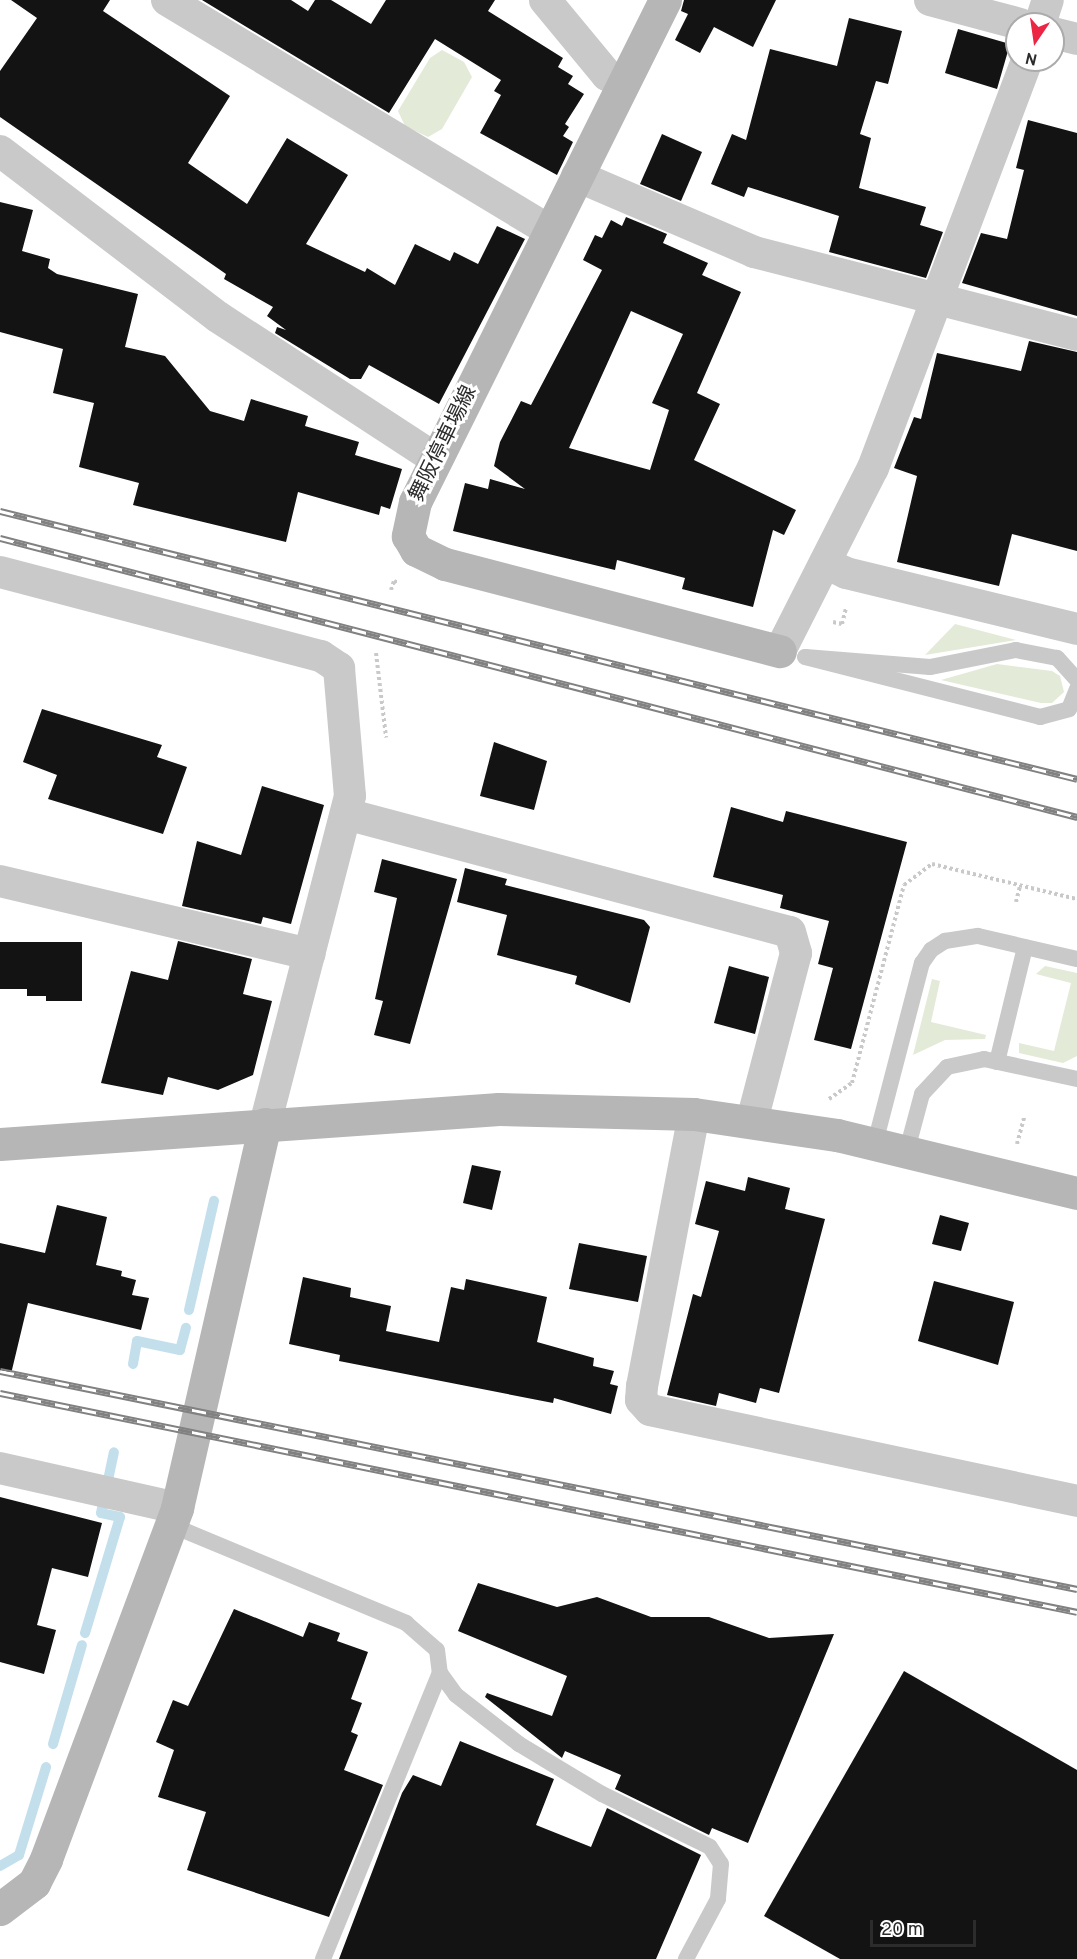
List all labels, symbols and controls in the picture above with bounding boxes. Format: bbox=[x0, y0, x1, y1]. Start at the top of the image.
north arrow bbox=[1005, 12, 1065, 72]
text: N bbox=[1024, 47, 1039, 69]
street label: 舞阪停車場線 bbox=[405, 382, 483, 506]
scale bar bbox=[873, 1908, 980, 1946]
text: 20 m bbox=[881, 1919, 923, 1942]

